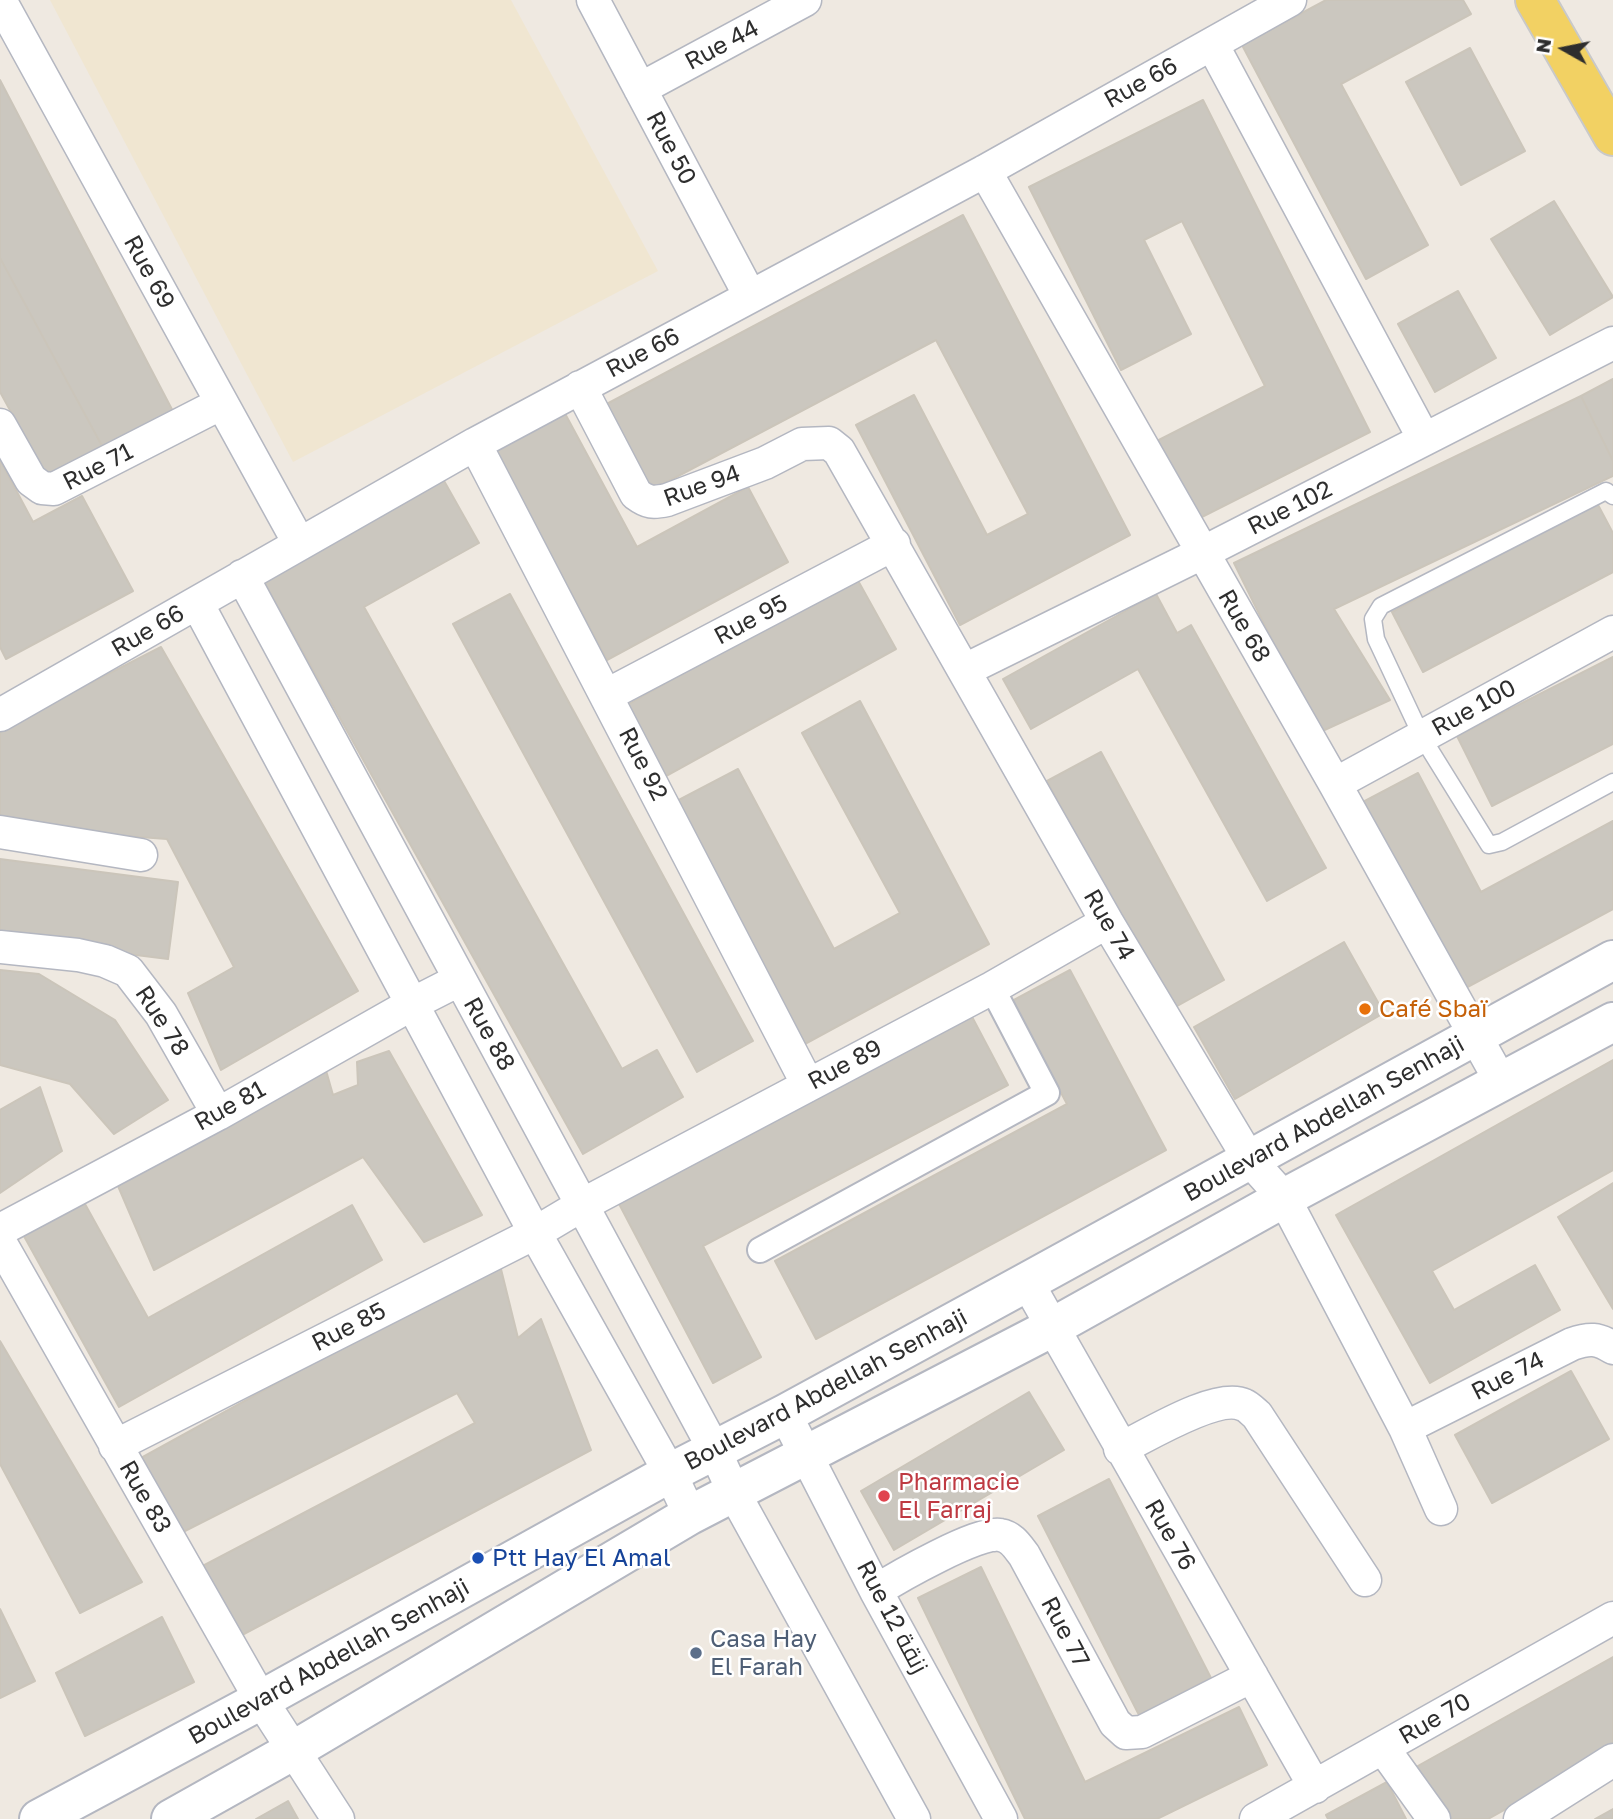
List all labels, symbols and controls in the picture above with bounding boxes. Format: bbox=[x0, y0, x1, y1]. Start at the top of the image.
street label: Rue 44 bbox=[680, 14, 764, 76]
north arrow bbox=[1529, 14, 1599, 84]
text: N bbox=[1530, 37, 1555, 55]
street label: Rue 66 bbox=[1099, 51, 1183, 115]
street label: Rue 50 bbox=[640, 106, 702, 190]
street label: Rue 69 bbox=[117, 230, 181, 314]
street label: Rue 66 bbox=[601, 322, 685, 384]
street label: Rue 71 bbox=[58, 437, 138, 497]
street label: Rue 94 bbox=[660, 459, 744, 513]
street label: Rue 102 bbox=[1243, 475, 1337, 541]
street label: Rue 68 bbox=[1212, 584, 1276, 668]
street label: Rue 95 bbox=[709, 589, 793, 651]
street label: Rue 66 bbox=[106, 599, 190, 663]
street label: Rue 100 bbox=[1427, 673, 1521, 743]
street label: Rue 92 bbox=[612, 722, 674, 806]
street label: Rue 74 bbox=[1077, 884, 1141, 966]
street label: Rue 78 bbox=[129, 981, 195, 1061]
street label: Rue 88 bbox=[457, 992, 521, 1076]
place label: Café Sbaï bbox=[1379, 995, 1487, 1023]
marker: Café Sbaï bbox=[1357, 1001, 1373, 1017]
street label: Boulevard Abdellah Senhaji bbox=[1179, 1030, 1469, 1208]
street label: Rue 89 bbox=[803, 1034, 887, 1096]
street label: Rue 81 bbox=[190, 1075, 270, 1137]
street label: Rue 85 bbox=[307, 1296, 391, 1358]
street label: Boulevard Abdellah Senhaji bbox=[680, 1303, 972, 1477]
street label: Rue 74 bbox=[1467, 1346, 1549, 1406]
street label: Rue 83 bbox=[113, 1456, 177, 1538]
place label: Pharmacie El Farraj bbox=[898, 1468, 1020, 1524]
marker: Pharmacie El Farraj bbox=[876, 1488, 892, 1504]
street label: Rue 76 bbox=[1138, 1494, 1202, 1576]
place label: Ptt Hay El Amal bbox=[492, 1544, 671, 1572]
marker: Ptt Hay El Amal bbox=[470, 1550, 486, 1566]
street label: Rue 12 زنقة bbox=[850, 1556, 934, 1678]
street label: Boulevard Abdellah Senhaji bbox=[184, 1573, 474, 1751]
street label: Rue 77 bbox=[1035, 1592, 1095, 1672]
place label: Casa Hay El Farah bbox=[710, 1625, 817, 1681]
marker: Casa Hay El Farah bbox=[688, 1645, 704, 1661]
street label: Rue 70 bbox=[1394, 1687, 1476, 1751]

